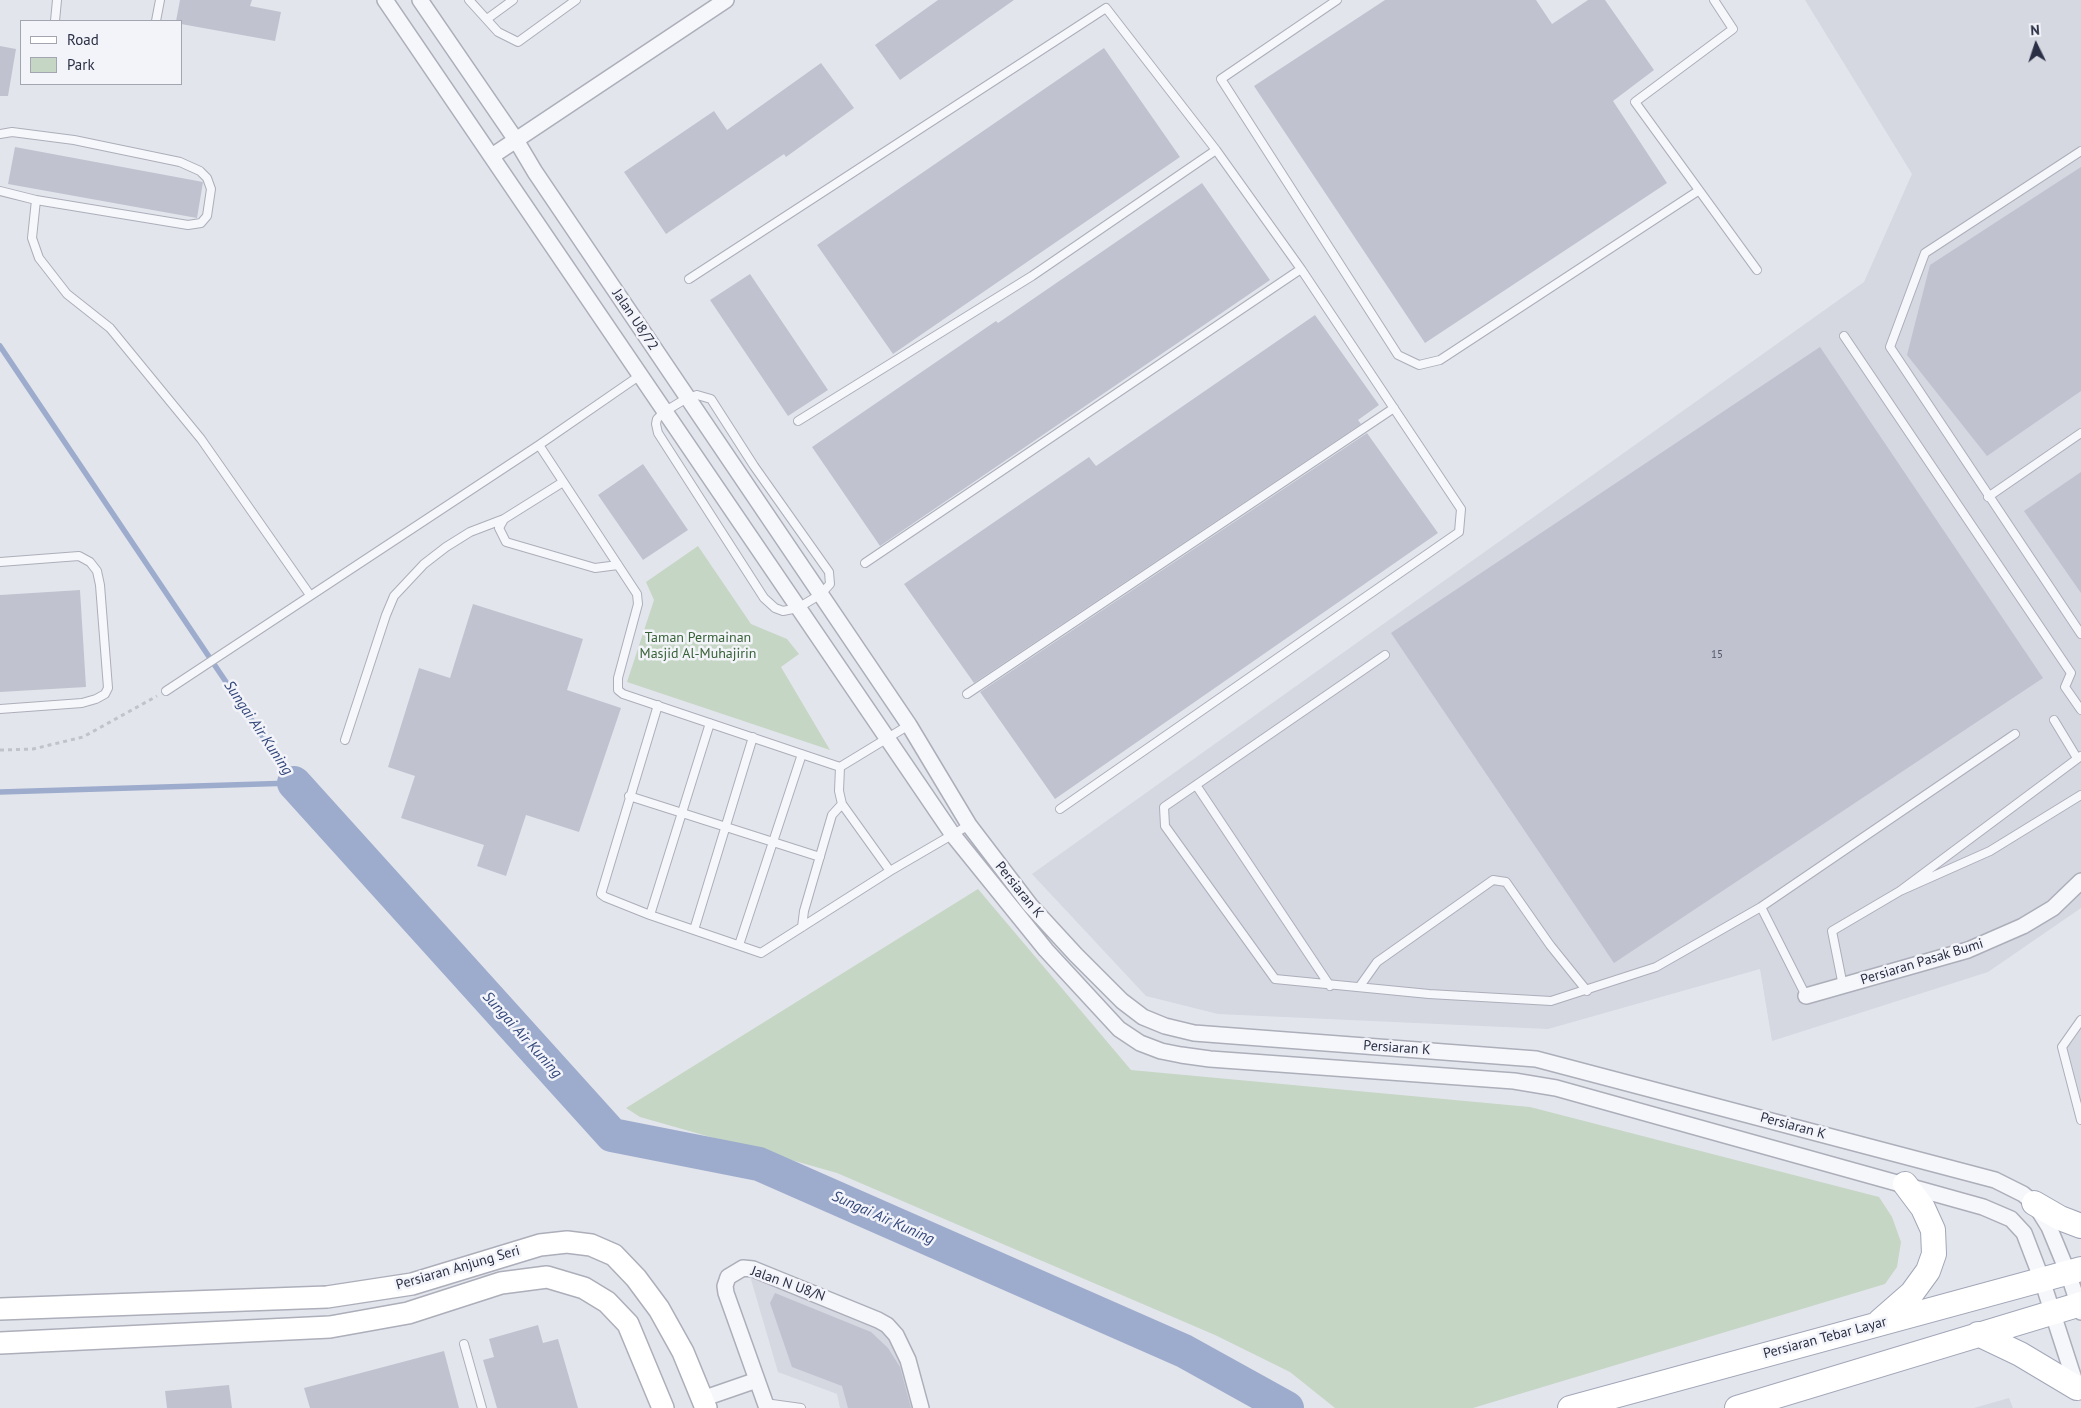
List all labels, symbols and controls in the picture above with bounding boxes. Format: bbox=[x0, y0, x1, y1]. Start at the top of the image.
legend bbox=[20, 20, 182, 85]
north arrow bbox=[2011, 20, 2061, 70]
text: N bbox=[2030, 21, 2040, 39]
text: Road bbox=[67, 30, 99, 49]
text: Park bbox=[67, 55, 95, 74]
street label: Jalan U8/72 bbox=[608, 286, 662, 354]
park label: Taman Permainan Masjid Al-Muhajirin bbox=[640, 630, 756, 662]
house number: 15 bbox=[1711, 648, 1723, 662]
water label: Sungai Air Kuning bbox=[220, 677, 296, 779]
street label: Persiaran K bbox=[991, 859, 1047, 921]
street label: Persiaran Pasak Bumi bbox=[1859, 935, 1985, 989]
water label: Sungai Air Kuning bbox=[478, 988, 566, 1082]
street label: Persiaran K bbox=[1363, 1037, 1431, 1059]
street label: Persiaran K bbox=[1758, 1109, 1828, 1143]
water label: Sungai Air Kuning bbox=[829, 1187, 937, 1249]
street label: Persiaran Anjung Seri bbox=[394, 1242, 522, 1294]
street label: Jalan N U8/N bbox=[749, 1263, 827, 1305]
street label: Persiaran Tebar Layar bbox=[1761, 1313, 1889, 1363]

